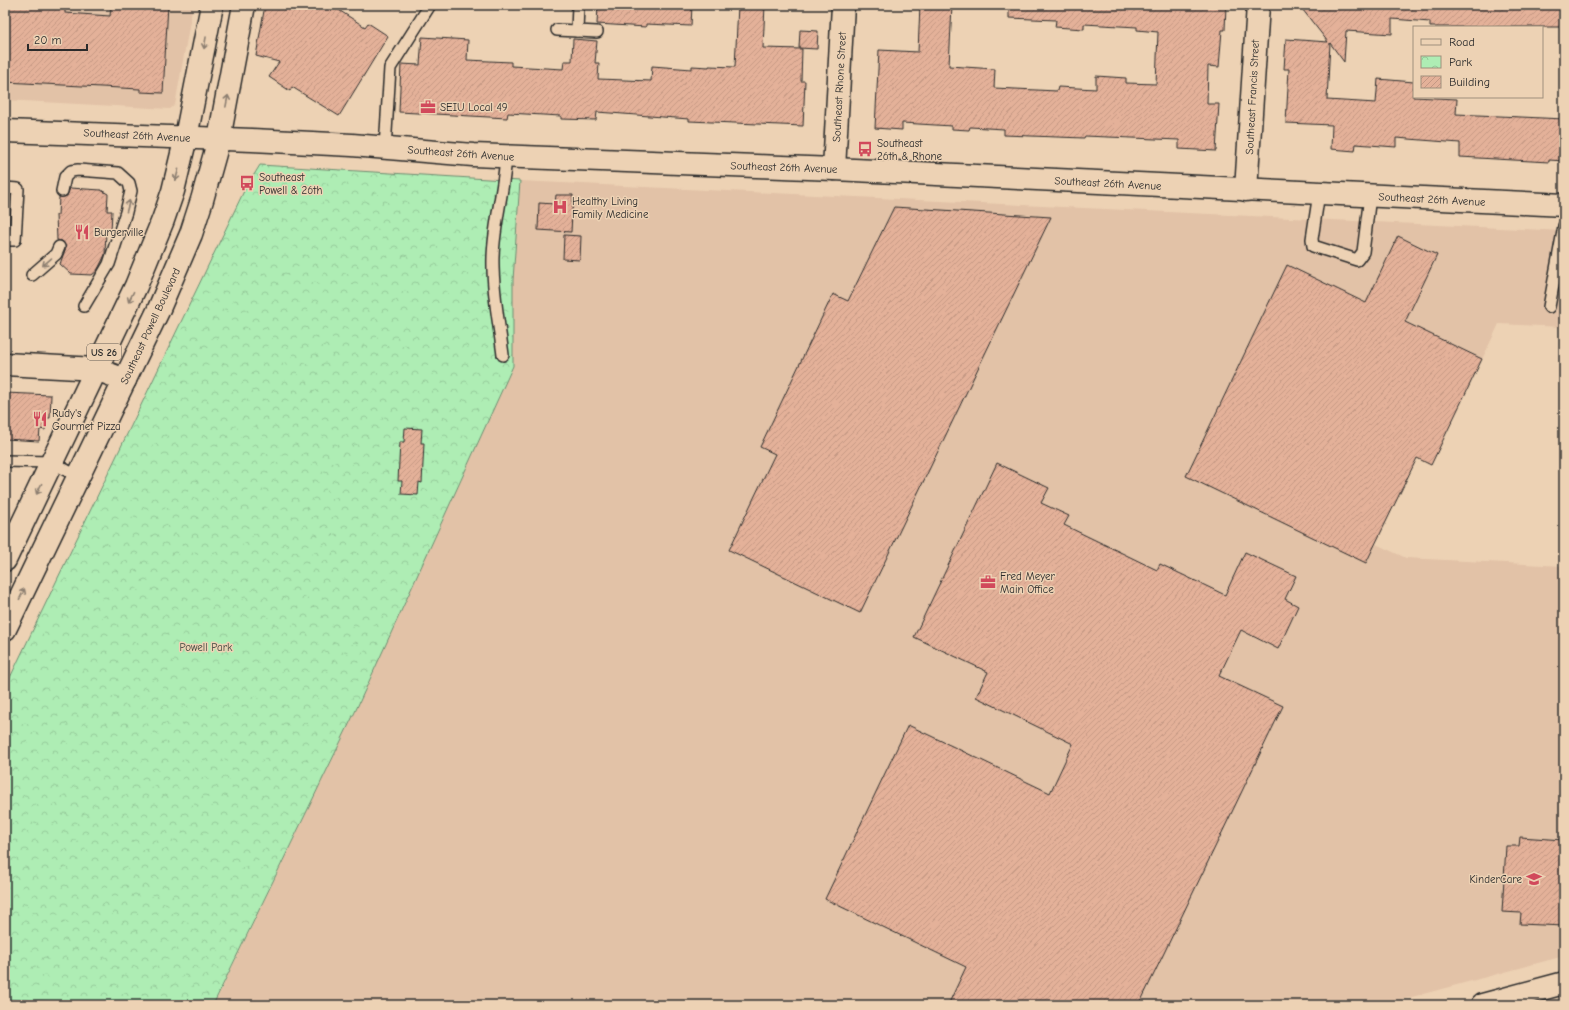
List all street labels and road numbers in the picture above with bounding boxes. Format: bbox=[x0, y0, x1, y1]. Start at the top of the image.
street label: Southeast Rhone Street bbox=[830, 31, 849, 142]
street label: Southeast Francis Street bbox=[1243, 38, 1262, 155]
street label: Southeast 26th Avenue bbox=[83, 126, 191, 145]
street label: Southeast 26th Avenue bbox=[407, 143, 515, 164]
street label: Southeast 26th Avenue bbox=[730, 159, 838, 176]
street label: Southeast 26th Avenue bbox=[1054, 174, 1162, 193]
street label: Southeast 26th Avenue bbox=[1378, 190, 1486, 209]
street label: Southeast Powell Boulevard bbox=[118, 266, 183, 387]
road number: US 26 bbox=[87, 344, 121, 360]

